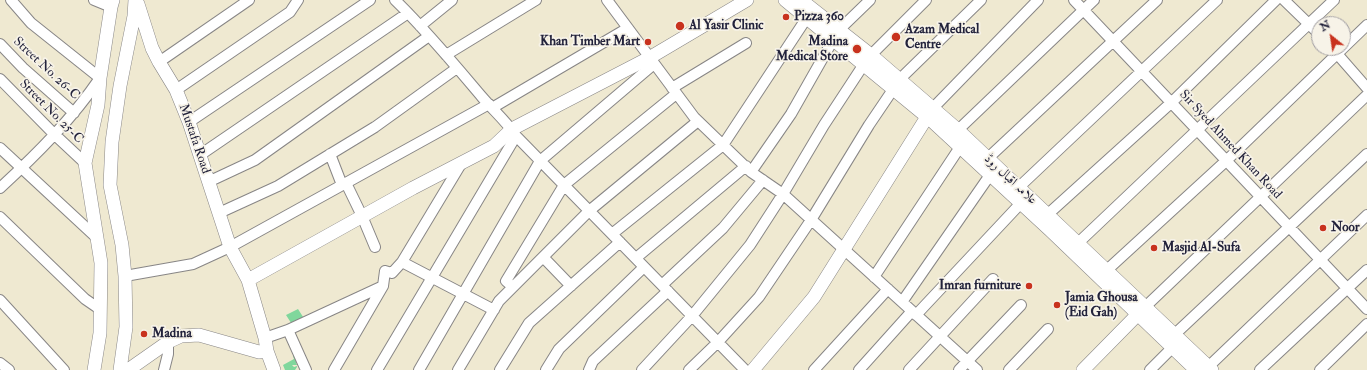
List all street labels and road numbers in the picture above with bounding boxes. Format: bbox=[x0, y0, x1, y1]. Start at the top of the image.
street label: Street No. 26-C bbox=[10, 34, 82, 104]
street label: Street No. 25-C bbox=[16, 77, 86, 147]
street label: Sir Syed Ahmed Khan Road bbox=[1175, 87, 1285, 203]
street label: Mustafa Road bbox=[175, 102, 213, 176]
street label: علامہ اقبال روڈ bbox=[980, 152, 1040, 208]

